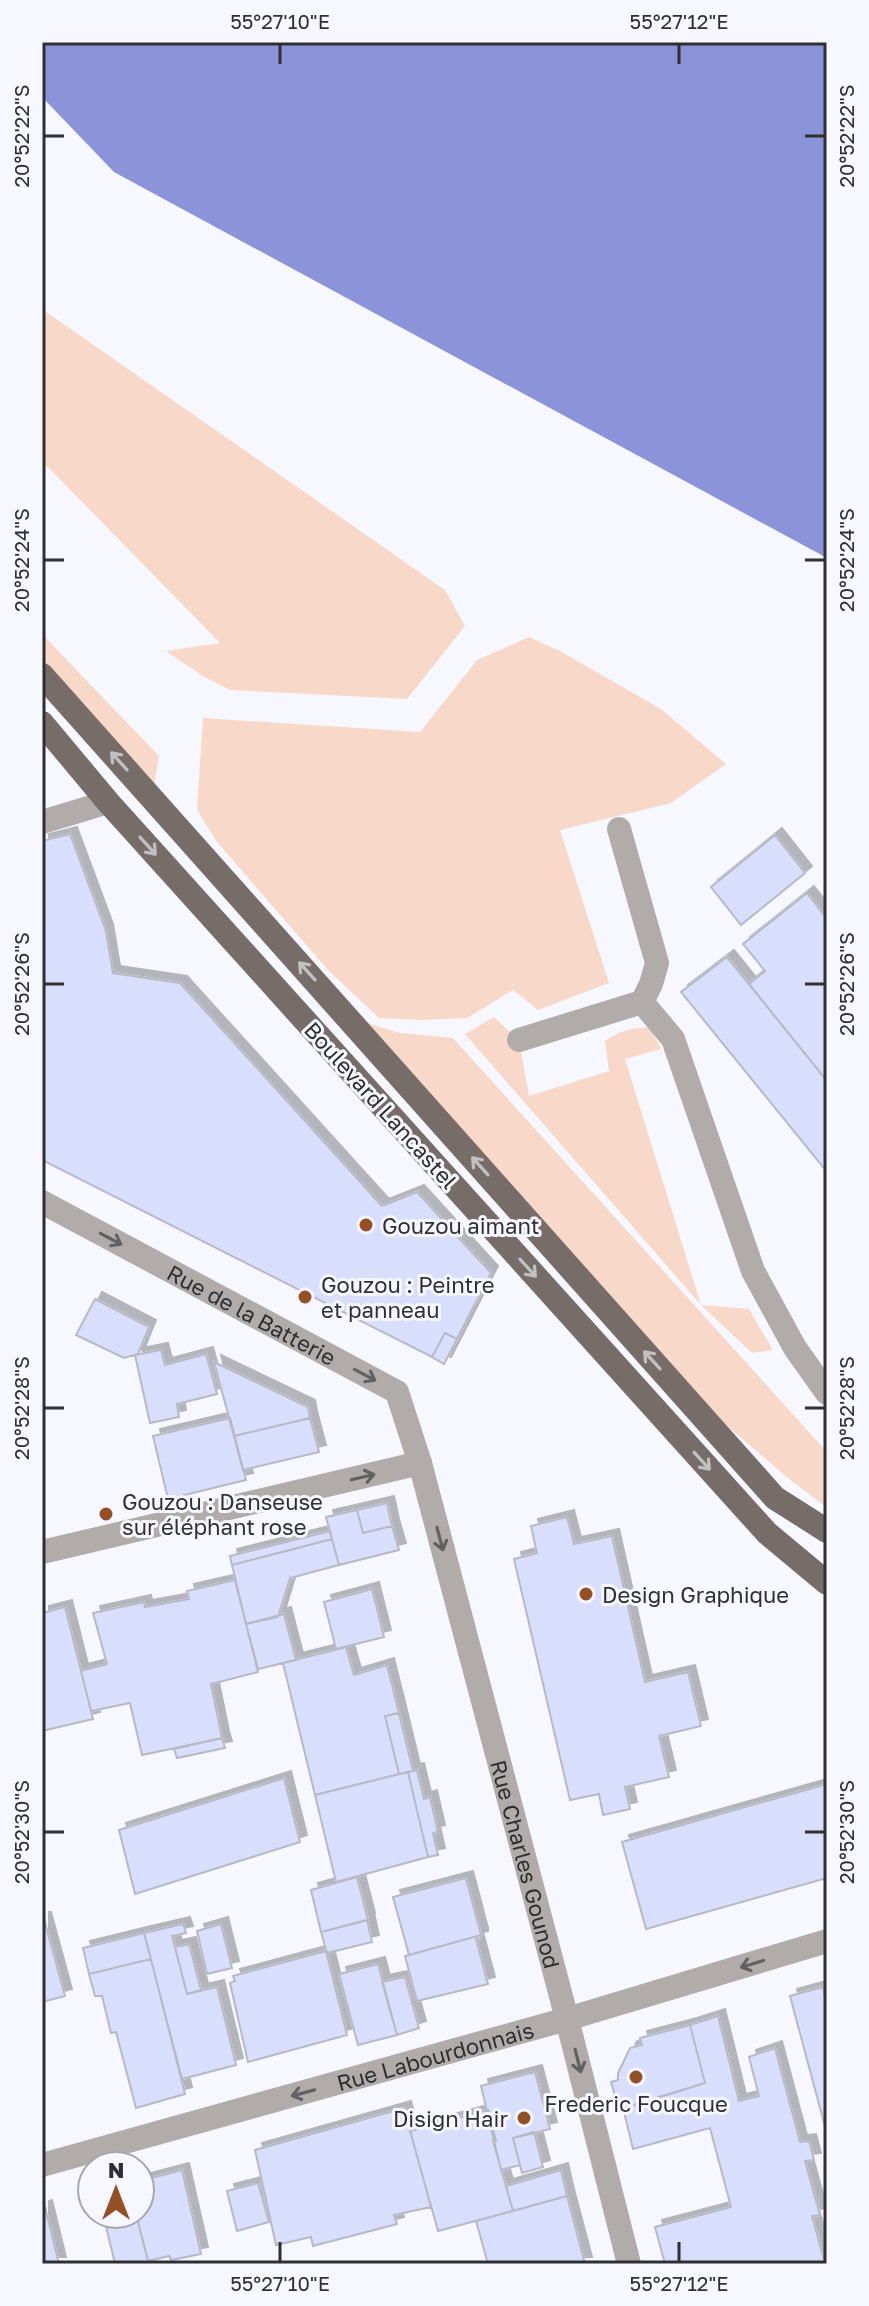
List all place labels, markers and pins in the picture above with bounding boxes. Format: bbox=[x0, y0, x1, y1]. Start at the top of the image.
place label: Gouzou aimant bbox=[382, 1212, 540, 1239]
marker: Gouzou aimant bbox=[357, 1216, 375, 1234]
place label: Gouzou : Peintre et panneau bbox=[321, 1271, 494, 1323]
marker: Gouzou : Peintre et panneau bbox=[296, 1288, 314, 1306]
place label: Gouzou : Danseuse sur éléphant rose bbox=[122, 1488, 323, 1540]
marker: Gouzou : Danseuse sur éléphant rose bbox=[97, 1505, 115, 1523]
place label: Design Graphique bbox=[602, 1581, 789, 1608]
marker: Design Graphique bbox=[577, 1585, 595, 1603]
marker: Frederic Foucque bbox=[627, 2068, 645, 2086]
place label: Frederic Foucque bbox=[544, 2090, 728, 2117]
place label: Disign Hair bbox=[393, 2105, 508, 2132]
marker: Disign Hair bbox=[515, 2109, 533, 2127]

